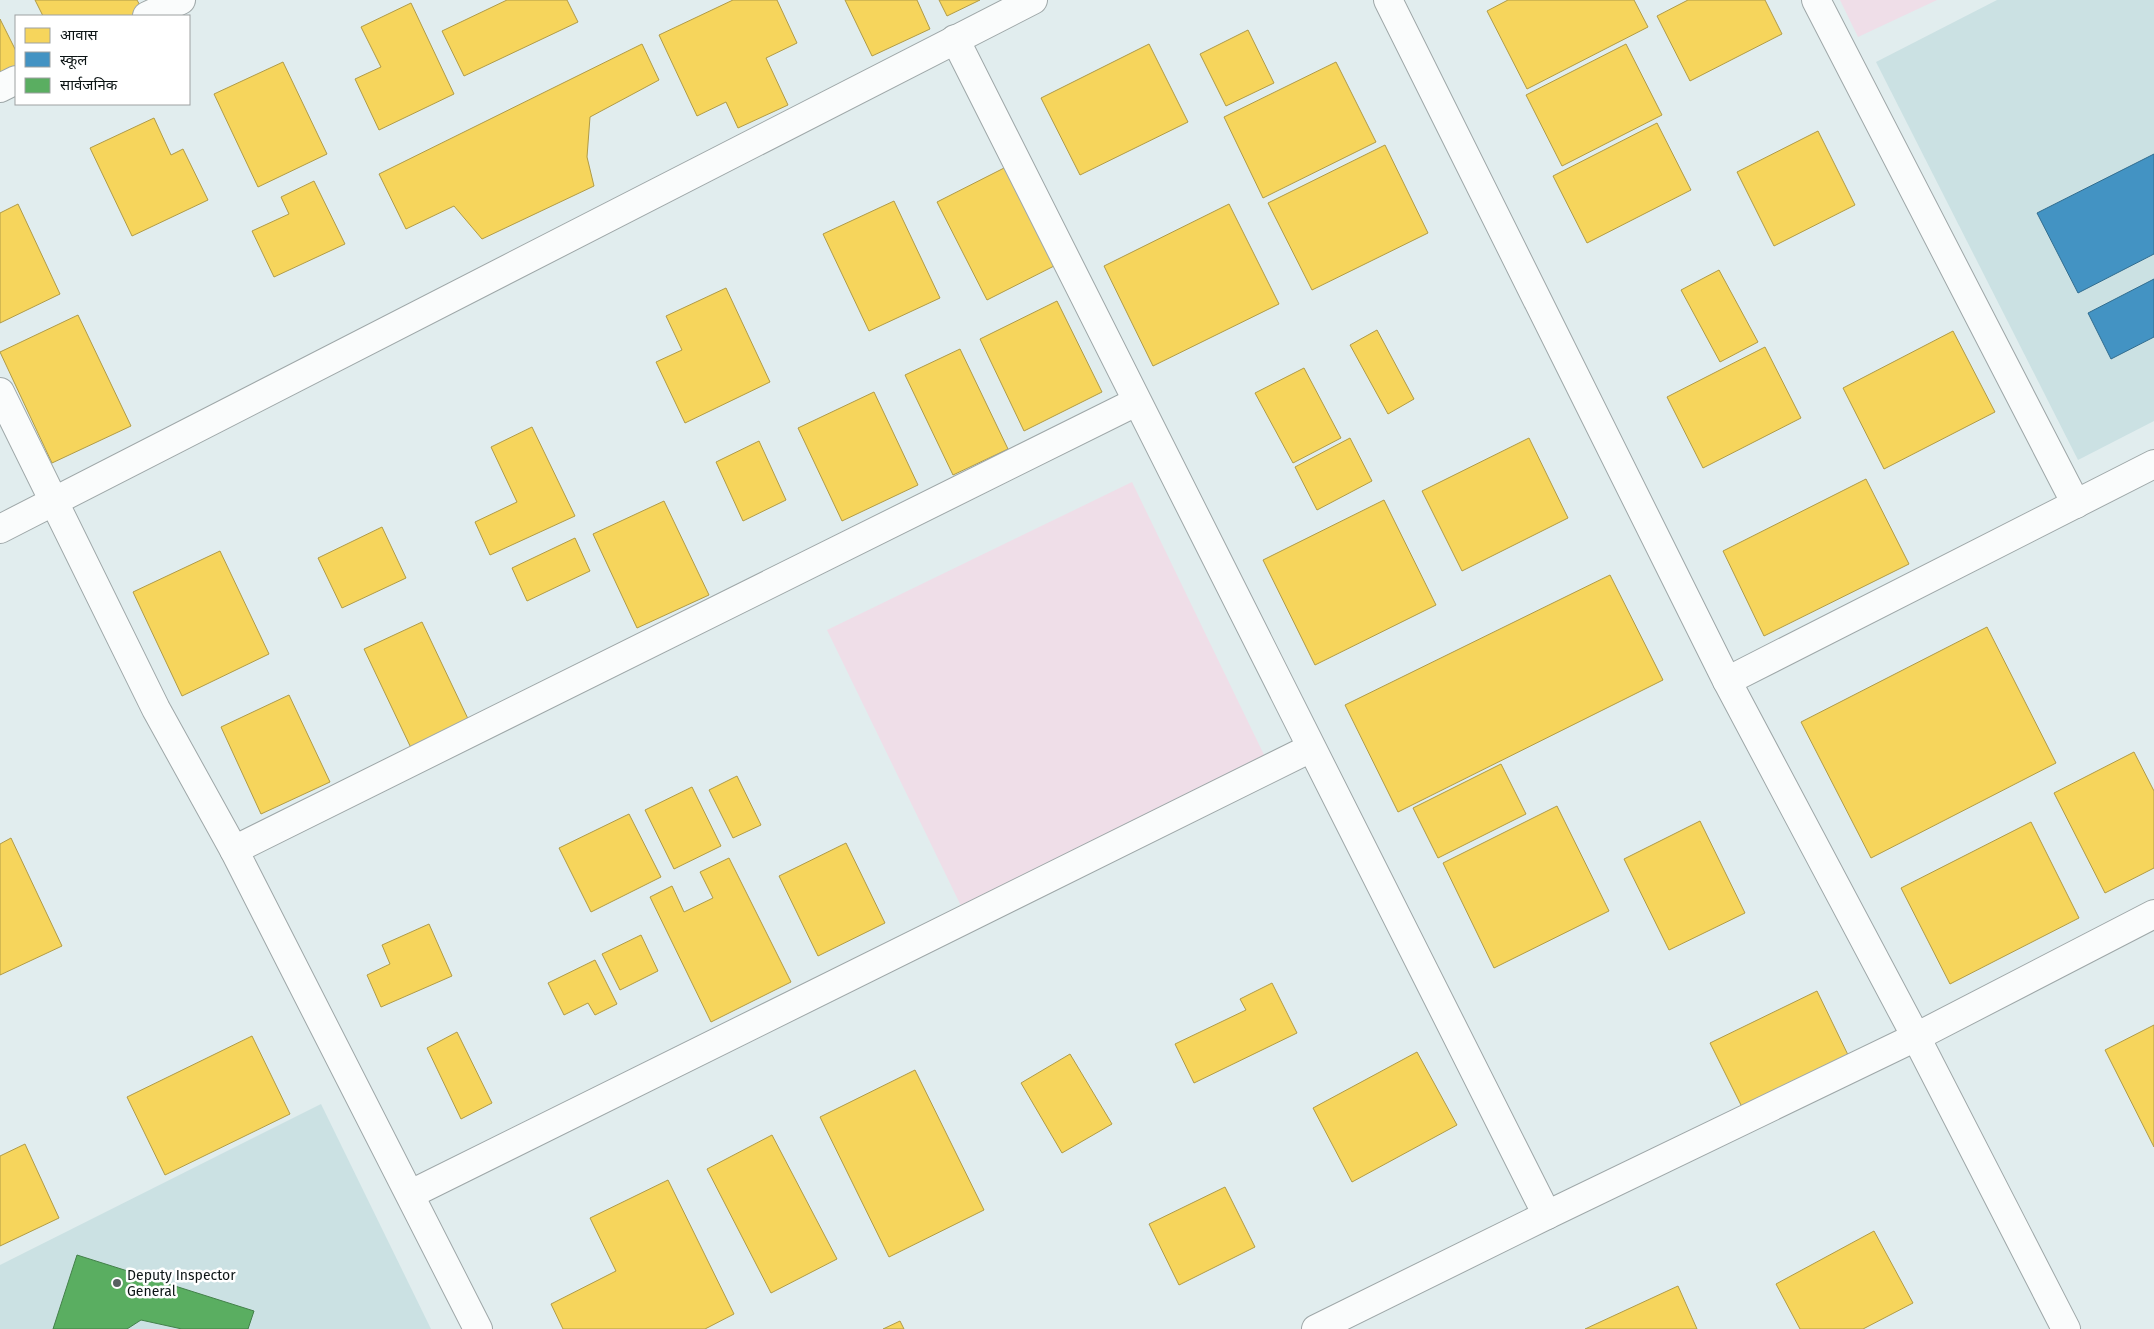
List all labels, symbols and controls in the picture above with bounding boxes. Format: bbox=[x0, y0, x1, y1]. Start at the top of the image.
legend bbox=[15, 15, 190, 105]
text: आवास bbox=[60, 26, 99, 44]
text: स्कूल bbox=[60, 51, 88, 70]
text: सार्वजनिक bbox=[60, 76, 118, 94]
place label: Deputy Inspector General bbox=[127, 1267, 236, 1300]
marker: Deputy Inspector General bbox=[111, 1277, 123, 1289]

